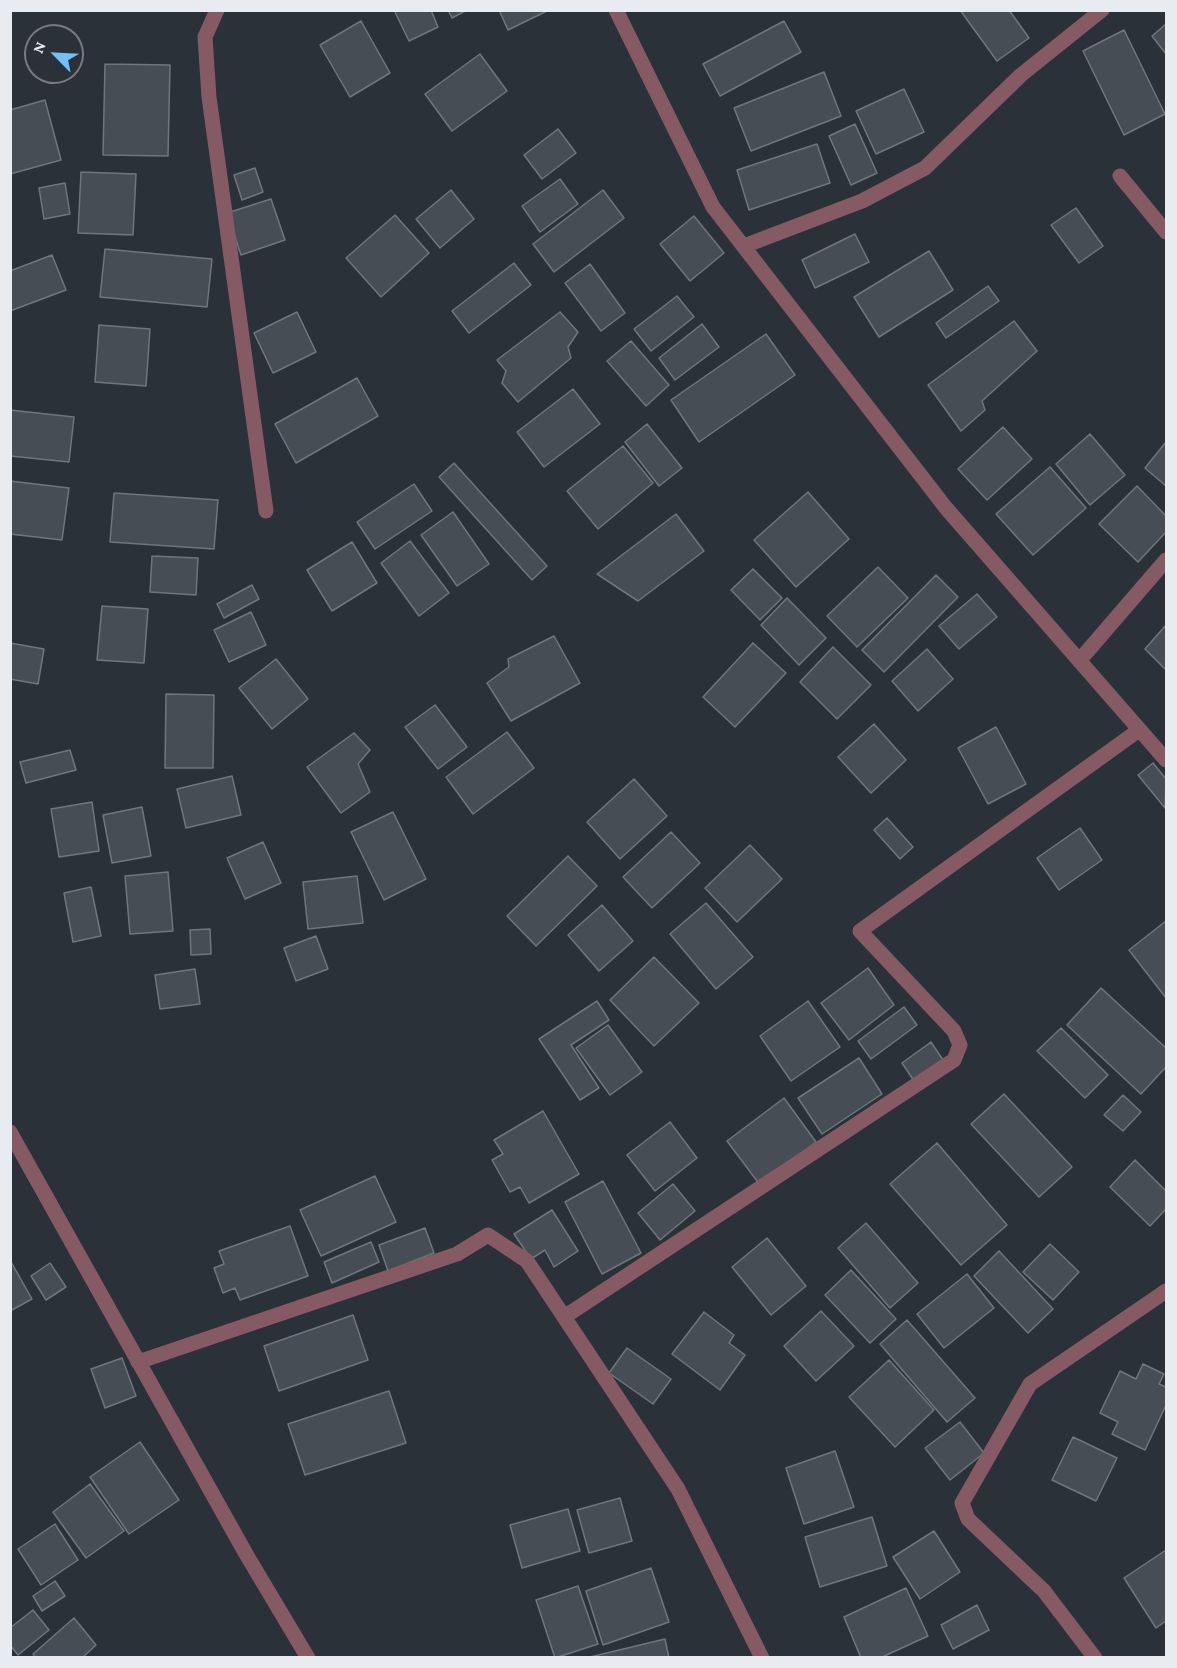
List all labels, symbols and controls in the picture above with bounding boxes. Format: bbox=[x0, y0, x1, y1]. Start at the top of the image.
north arrow bbox=[24, 24, 84, 84]
text: N bbox=[29, 39, 49, 56]

